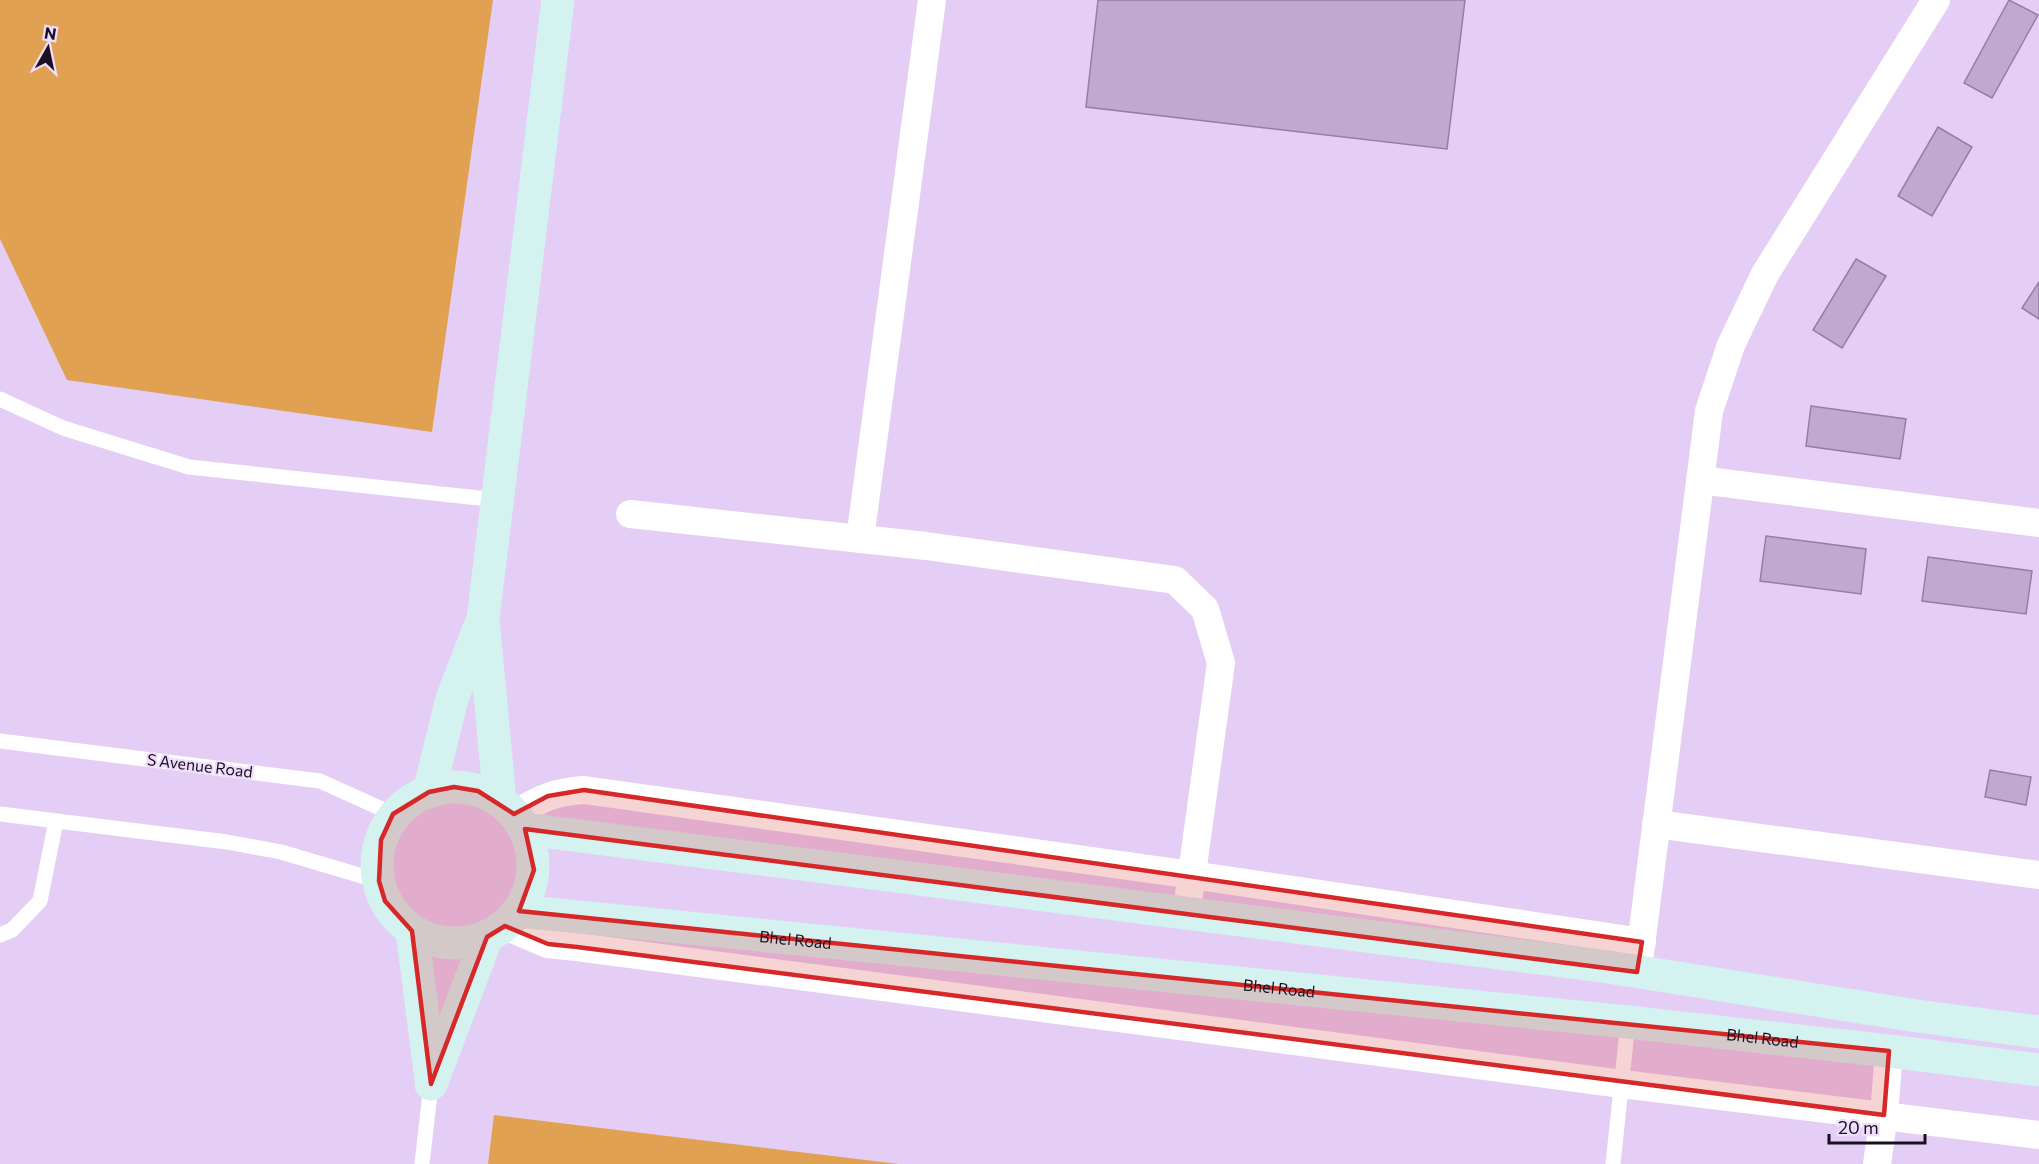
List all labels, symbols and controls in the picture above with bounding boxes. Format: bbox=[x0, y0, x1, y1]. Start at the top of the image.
north arrow bbox=[18, 18, 78, 78]
text: N bbox=[43, 22, 58, 43]
street label: S Avenue Road bbox=[146, 749, 254, 781]
street label: Bhel Road bbox=[759, 926, 833, 952]
street label: Bhel Road bbox=[1242, 974, 1316, 1000]
street label: Bhel Road bbox=[1726, 1024, 1800, 1050]
scale bar bbox=[1829, 1107, 1925, 1145]
text: 20 m bbox=[1838, 1116, 1879, 1138]

